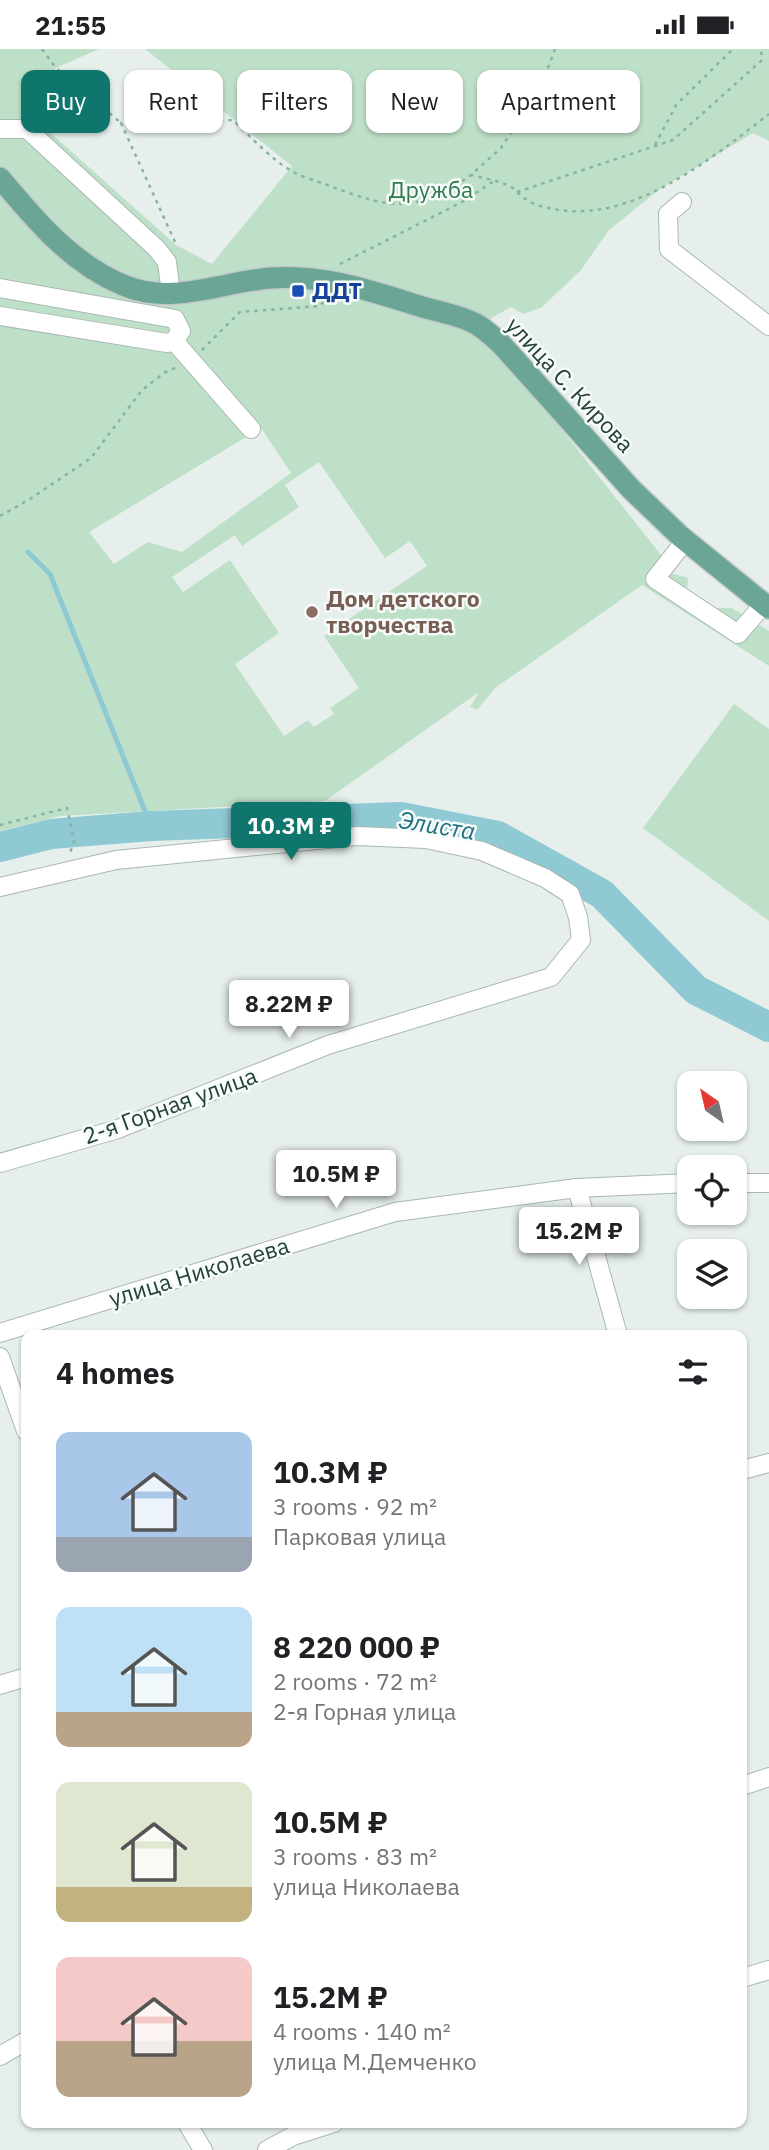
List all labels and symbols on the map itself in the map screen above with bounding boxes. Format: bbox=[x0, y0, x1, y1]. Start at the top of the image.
park label: Дружба bbox=[389, 174, 473, 204]
place label: ДДТ bbox=[312, 275, 362, 305]
marker: ДДТ bbox=[290, 283, 306, 299]
street label: улица С. Кирова bbox=[500, 310, 641, 458]
place label: Дом детского творчества bbox=[326, 583, 480, 639]
marker: Дом детского творчества bbox=[304, 604, 320, 620]
pin: 10.3M ₽ bbox=[226, 803, 356, 862]
water label: Элиста bbox=[397, 803, 478, 847]
pin: 8.22M ₽ bbox=[224, 981, 354, 1040]
street label: 2-я Горная улица bbox=[78, 1060, 261, 1151]
north arrow bbox=[677, 1071, 747, 1141]
pin: 10.5M ₽ bbox=[271, 1151, 401, 1210]
pin: 15.2M ₽ bbox=[514, 1207, 644, 1267]
street label: улица Николаева bbox=[105, 1229, 292, 1313]

